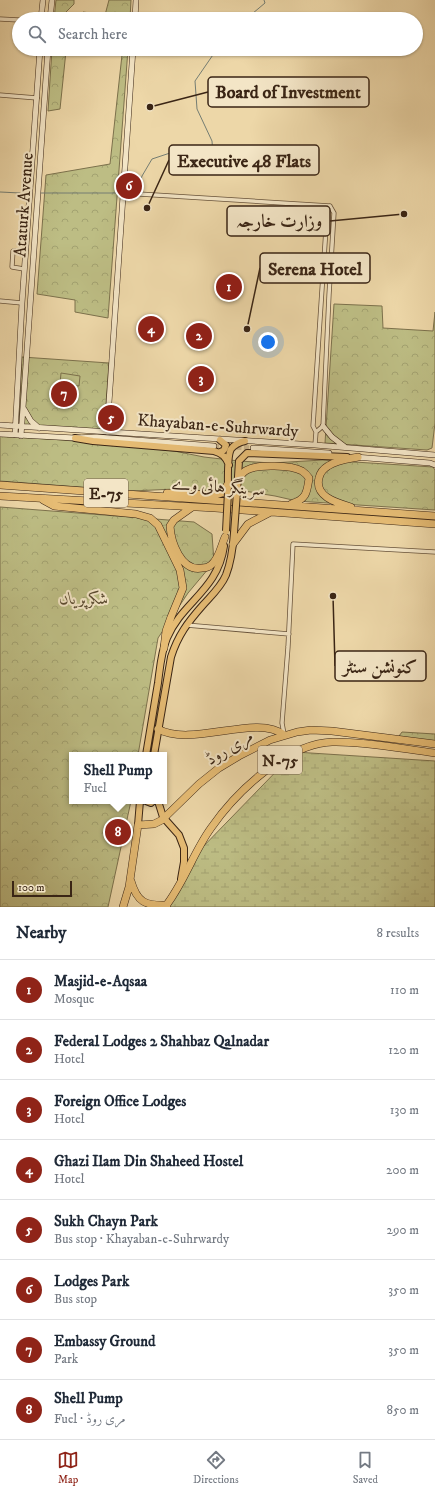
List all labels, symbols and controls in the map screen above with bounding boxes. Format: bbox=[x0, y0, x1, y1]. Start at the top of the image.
search box bbox=[12, 12, 423, 56]
icon: search bbox=[26, 23, 48, 45]
text: Search here bbox=[58, 25, 127, 44]
callout: Board of Investment bbox=[208, 77, 369, 107]
text: Board of Investment bbox=[215, 82, 361, 104]
callout: Executive 48 Flats bbox=[169, 145, 319, 175]
text: Executive 48 Flats bbox=[177, 151, 311, 173]
street label: Ataturk Avenue bbox=[9, 152, 39, 258]
pin: 6 bbox=[116, 171, 142, 201]
callout: وزارت خارجہ bbox=[227, 206, 330, 236]
text: وزارت خارجہ bbox=[236, 211, 322, 233]
callout: Serena Hotel bbox=[260, 253, 370, 283]
text: Serena Hotel bbox=[268, 259, 363, 281]
pin: 1 bbox=[216, 272, 242, 302]
pin: 4 bbox=[138, 314, 164, 344]
pin: 2 bbox=[186, 321, 212, 351]
your location bbox=[258, 332, 278, 352]
pin: 3 bbox=[188, 364, 214, 394]
pin: 7 bbox=[51, 379, 77, 409]
pin: 5 bbox=[98, 403, 124, 433]
street label: Khayaban-e-Suhrwardy bbox=[137, 409, 300, 443]
street label: سرینگر ہائی وے bbox=[170, 473, 266, 501]
road number: E-75 bbox=[84, 479, 128, 507]
park label: شکرپریاں bbox=[59, 588, 109, 610]
callout: کنونشن سنٹر bbox=[335, 651, 426, 681]
text: کنونشن سنٹر bbox=[341, 657, 417, 679]
street label: مری روڈ bbox=[202, 725, 257, 771]
road number: N-75 bbox=[258, 746, 302, 774]
popup bbox=[69, 752, 167, 804]
text: Shell Pump bbox=[84, 761, 152, 780]
text: Fuel bbox=[84, 780, 107, 796]
pin: 8 bbox=[105, 817, 131, 847]
scale bar bbox=[12, 879, 72, 898]
text: 100 m bbox=[18, 881, 44, 895]
text: Nearby bbox=[16, 922, 66, 944]
text: 8 results bbox=[377, 925, 419, 941]
text: Masjid-e-Aqsaa bbox=[54, 972, 147, 991]
text: 1 bbox=[27, 982, 31, 998]
text: 110 m bbox=[390, 982, 419, 998]
text: Mosque bbox=[54, 991, 94, 1007]
text: Federal Lodges 2 Shahbaz Qalnadar bbox=[54, 1032, 269, 1051]
text: 2 bbox=[26, 1042, 32, 1058]
text: 120 m bbox=[388, 1042, 419, 1058]
text: Hotel bbox=[54, 1051, 85, 1067]
text: Foreign Office Lodges bbox=[54, 1092, 186, 1111]
text: 3 bbox=[27, 1102, 31, 1118]
text: 130 m bbox=[390, 1102, 419, 1118]
text: Hotel bbox=[54, 1111, 85, 1127]
text: Ghazi Ilam Din Shaheed Hostel bbox=[54, 1152, 243, 1171]
text: 4 bbox=[25, 1162, 33, 1178]
text: 200 m bbox=[386, 1162, 419, 1178]
text: Hotel bbox=[54, 1171, 85, 1187]
text: Sukh Chayn Park bbox=[54, 1212, 158, 1231]
text: 5 bbox=[26, 1222, 32, 1238]
text: 290 m bbox=[387, 1222, 419, 1238]
text: Bus stop · Khayaban-e-Suhrwardy bbox=[54, 1231, 229, 1247]
text: Lodges Park bbox=[54, 1272, 129, 1291]
text: 6 bbox=[26, 1282, 32, 1298]
text: 350 m bbox=[388, 1282, 419, 1298]
text: Bus stop bbox=[54, 1291, 97, 1307]
text: Embassy Ground bbox=[54, 1332, 155, 1351]
text: 7 bbox=[26, 1342, 32, 1358]
text: 350 m bbox=[388, 1342, 419, 1358]
text: Park bbox=[54, 1351, 78, 1367]
text: Shell Pump bbox=[54, 1389, 123, 1408]
text: 8 bbox=[26, 1402, 32, 1418]
text: 850 m bbox=[386, 1402, 419, 1418]
text: Fuel · مری روڈ bbox=[54, 1411, 126, 1427]
tab: Map bbox=[57, 1449, 79, 1487]
tab: Directions bbox=[193, 1449, 239, 1487]
tab: Saved bbox=[353, 1449, 378, 1487]

